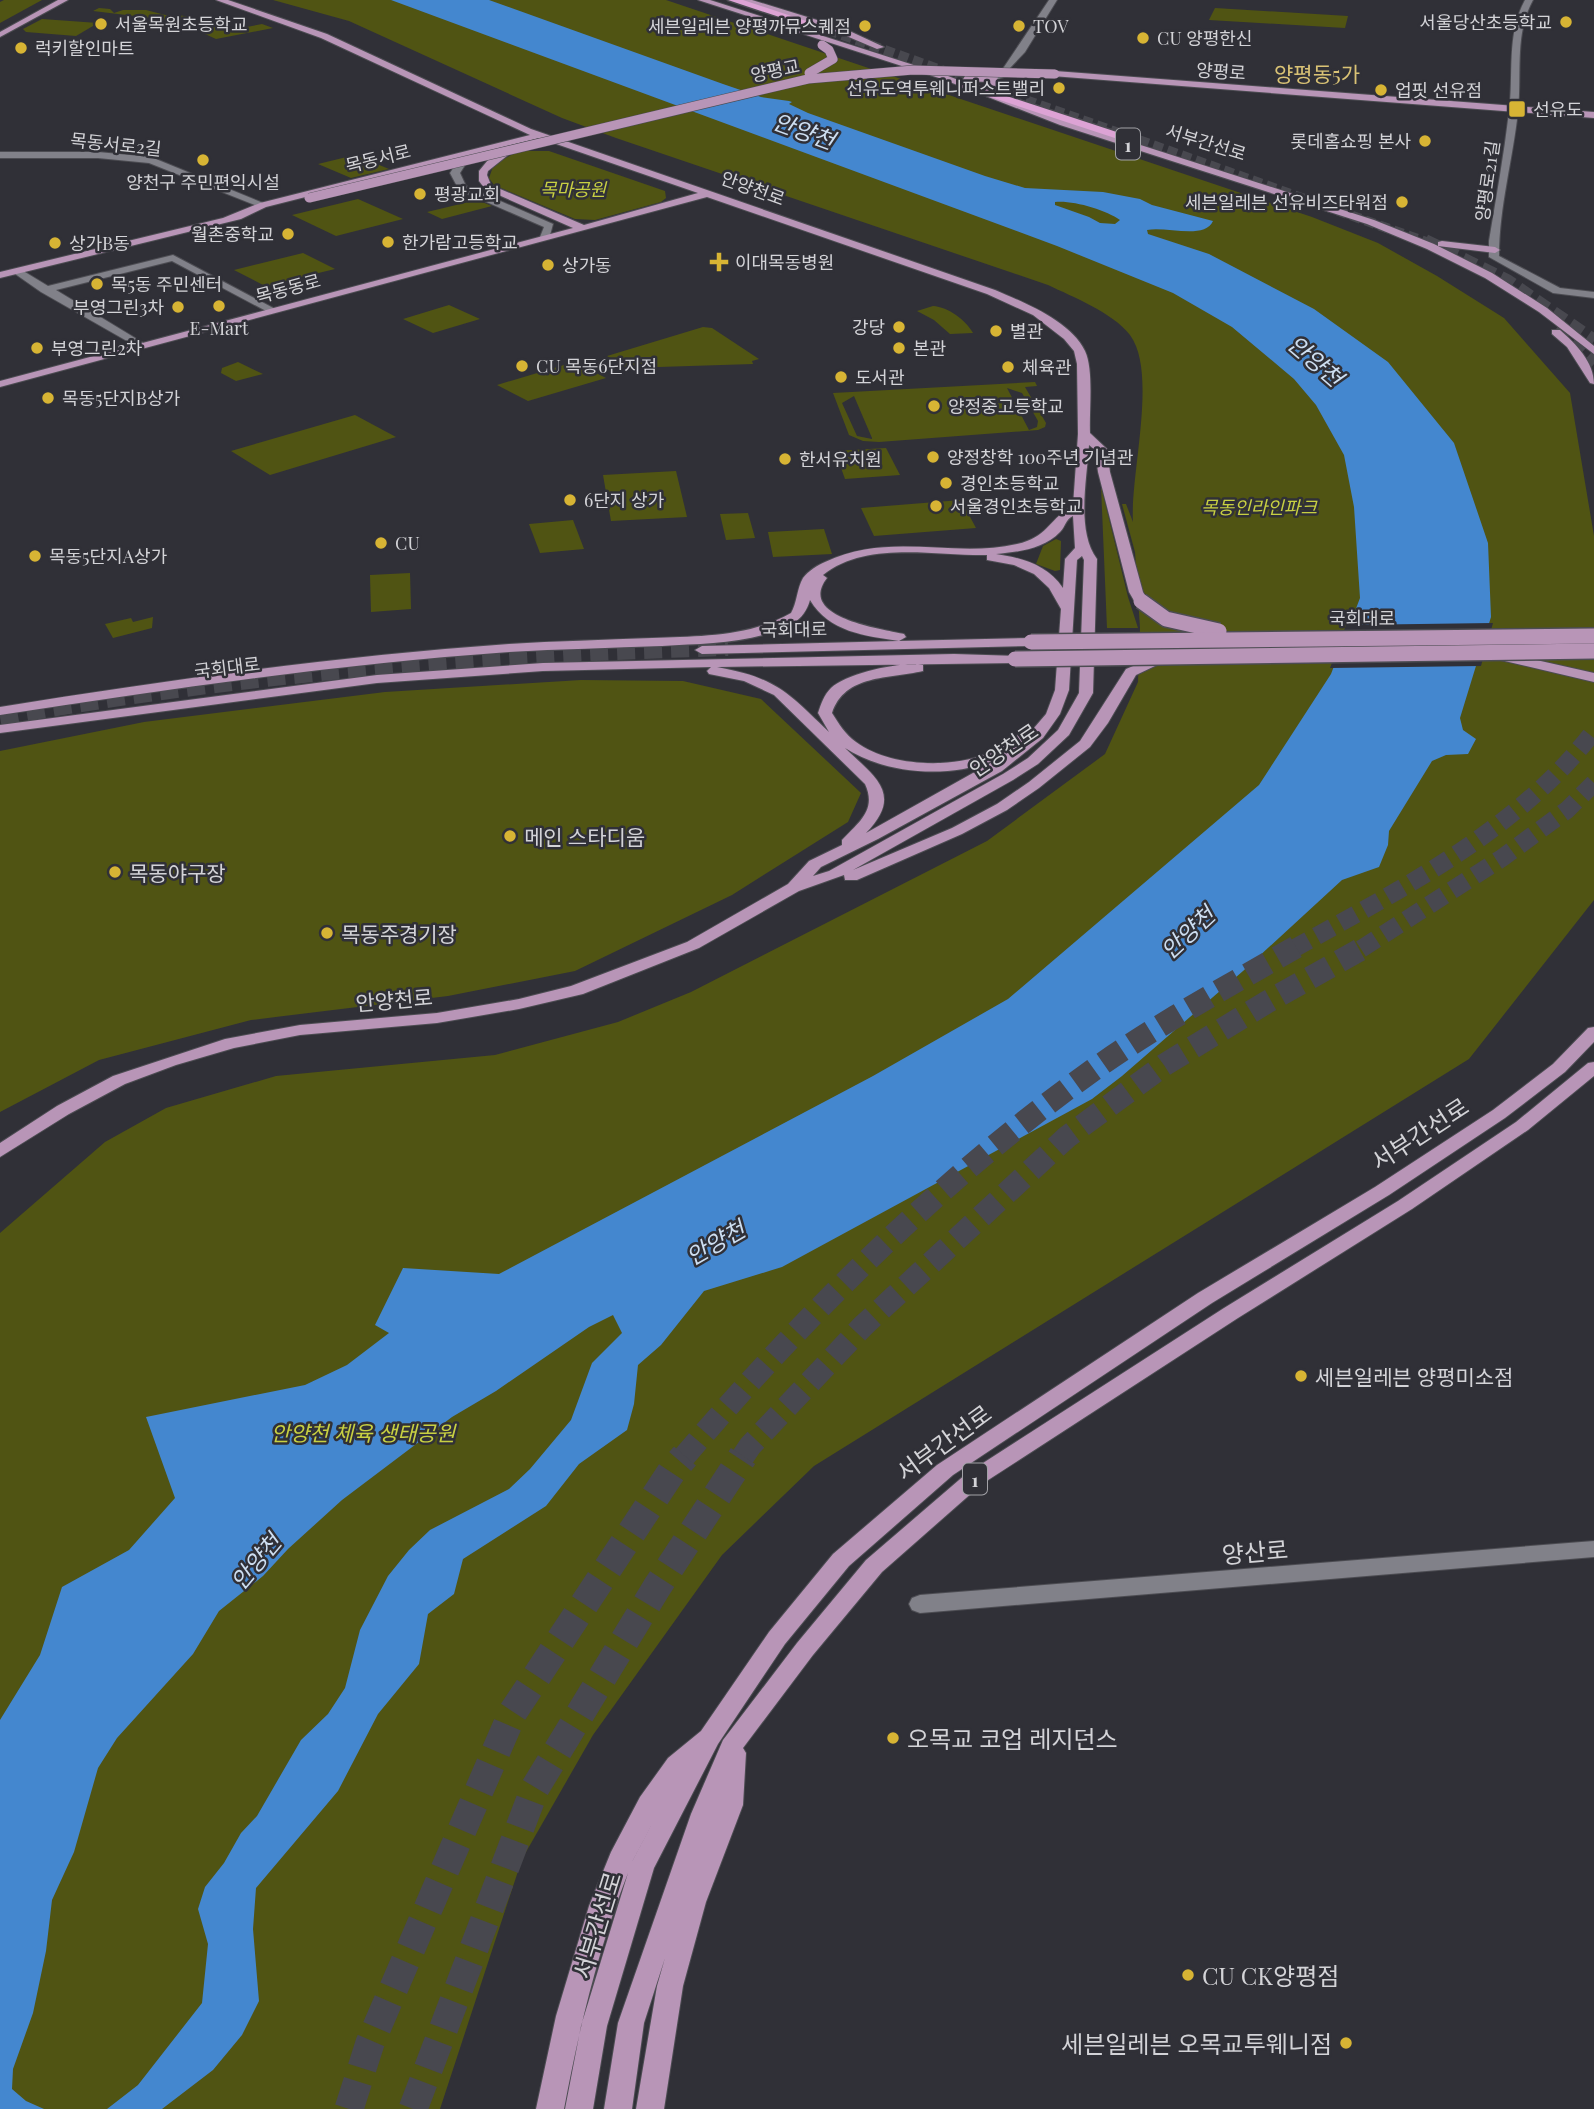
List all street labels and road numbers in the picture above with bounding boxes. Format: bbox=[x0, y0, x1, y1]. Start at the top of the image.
street label: 양평교 bbox=[748, 53, 802, 87]
street label: 양평로 bbox=[1195, 57, 1247, 85]
street label: 서부간선로 bbox=[1163, 118, 1249, 166]
street label: 목동서로2길 bbox=[69, 127, 163, 161]
road number: 1 bbox=[1116, 128, 1140, 160]
street label: 목동서로 bbox=[343, 138, 413, 178]
street label: 양평로21길 bbox=[1469, 139, 1505, 223]
street label: 안양천로 bbox=[718, 165, 788, 211]
street label: 목동동로 bbox=[253, 268, 323, 308]
street label: 국회대로 bbox=[1329, 606, 1395, 630]
street label: 국회대로 bbox=[761, 616, 827, 642]
street label: 국회대로 bbox=[193, 651, 261, 683]
street label: 안양천로 bbox=[963, 716, 1043, 782]
street label: 안양천로 bbox=[354, 982, 434, 1016]
street label: 서부간선로 bbox=[1364, 1090, 1474, 1176]
street label: 서부간선로 bbox=[889, 1397, 997, 1487]
road number: 1 bbox=[963, 1464, 987, 1494]
street label: 양산로 bbox=[1221, 1532, 1289, 1570]
street label: 서부간선로 bbox=[565, 1868, 627, 1982]

